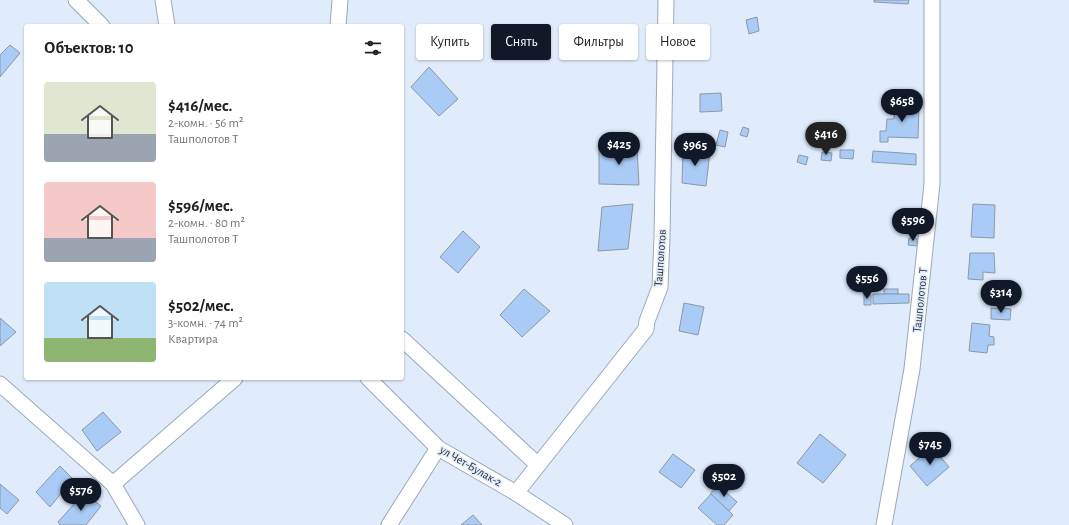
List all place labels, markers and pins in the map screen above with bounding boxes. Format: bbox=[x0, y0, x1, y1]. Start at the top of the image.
pin: $658 bbox=[878, 89, 926, 123]
pin: $416 bbox=[802, 122, 850, 156]
pin: $425 bbox=[595, 132, 643, 166]
pin: $965 bbox=[671, 133, 719, 167]
pin: $596 bbox=[889, 208, 937, 242]
pin: $556 bbox=[843, 266, 891, 300]
pin: $314 bbox=[977, 280, 1025, 314]
pin: $745 bbox=[906, 432, 954, 466]
pin: $502 bbox=[700, 464, 748, 498]
pin: $576 bbox=[57, 478, 105, 512]

